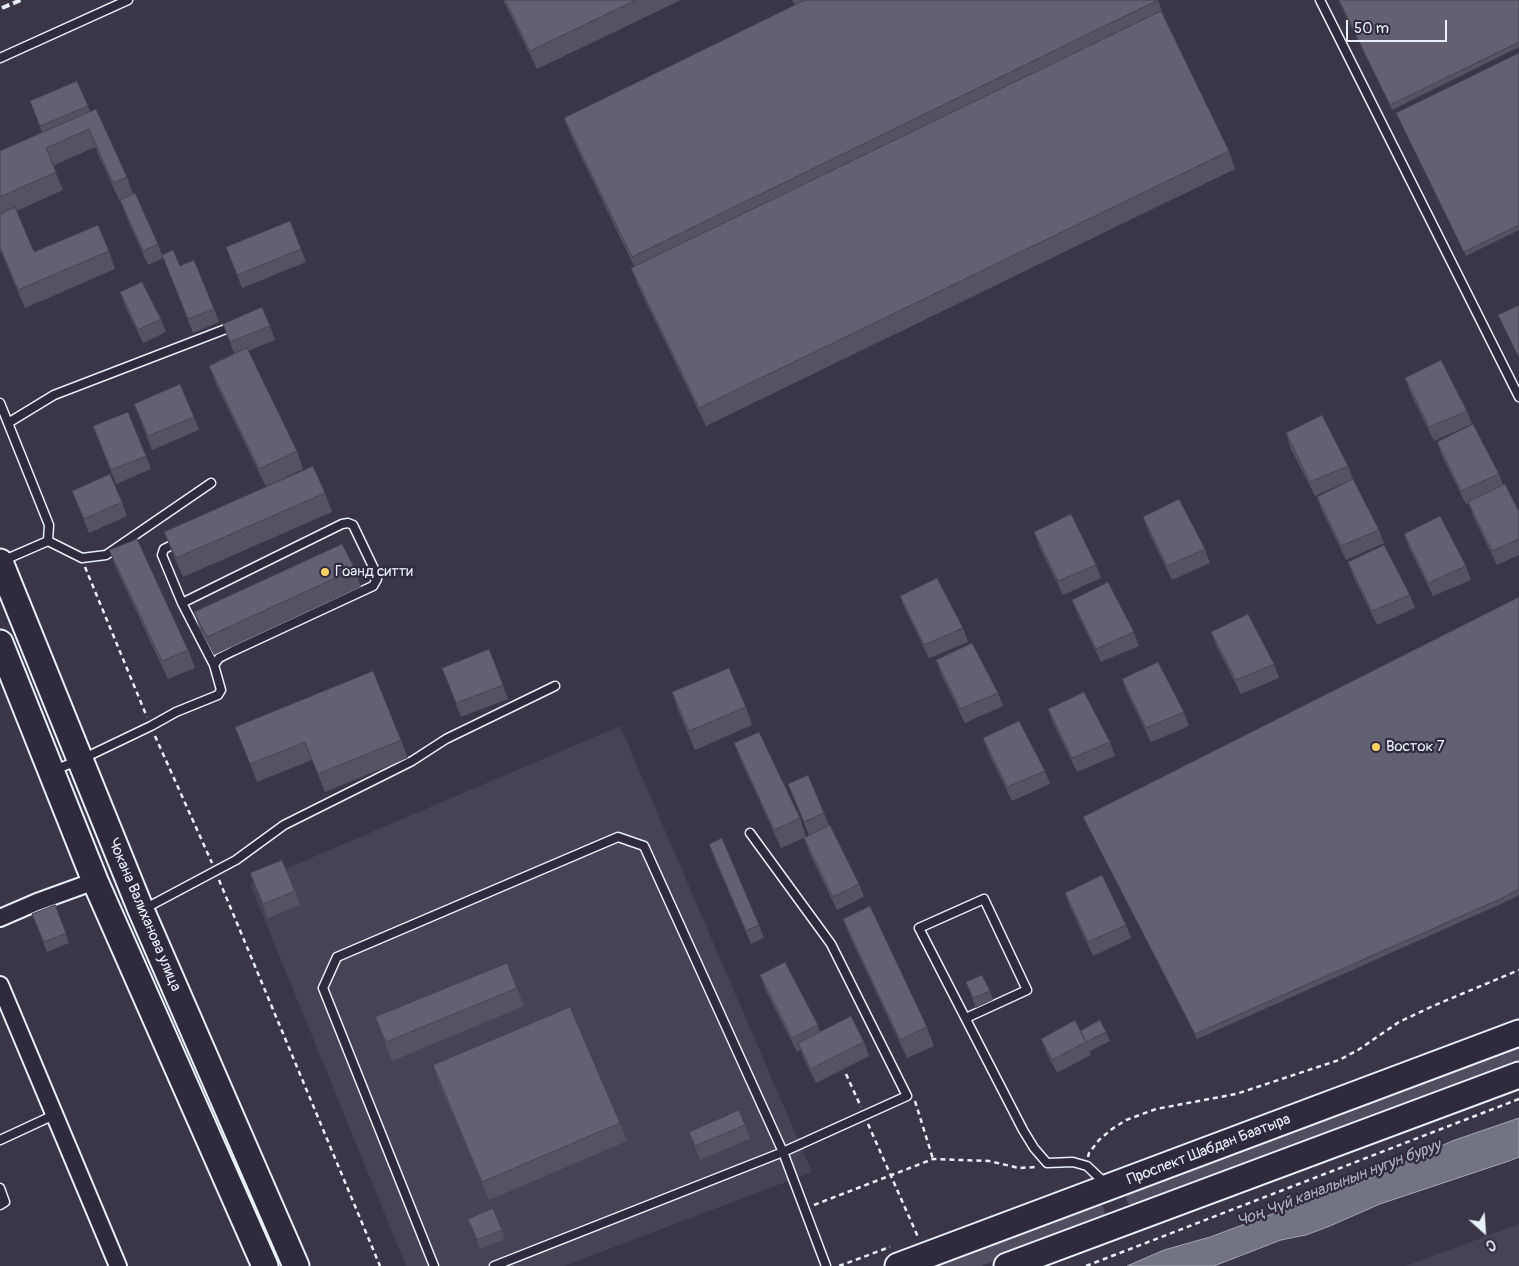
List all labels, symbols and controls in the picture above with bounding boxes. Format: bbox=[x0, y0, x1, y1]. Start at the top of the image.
scale bar bbox=[1349, 10, 1450, 42]
text: 50 m bbox=[1354, 19, 1389, 38]
place label: Гоанд ситти bbox=[335, 563, 413, 581]
marker: Гоанд ситти bbox=[319, 566, 331, 578]
place label: Восток 7 bbox=[1386, 738, 1444, 756]
marker: Восток 7 bbox=[1370, 741, 1382, 753]
street label: Чокана Валиханова улица bbox=[104, 836, 184, 994]
street label: Проспект Шабдан Баатыра bbox=[1125, 1110, 1293, 1190]
water label: Чоң Чүй каналынын нугун буруу bbox=[1234, 1136, 1444, 1232]
north arrow bbox=[1459, 1206, 1509, 1256]
text: С bbox=[1483, 1235, 1498, 1254]

